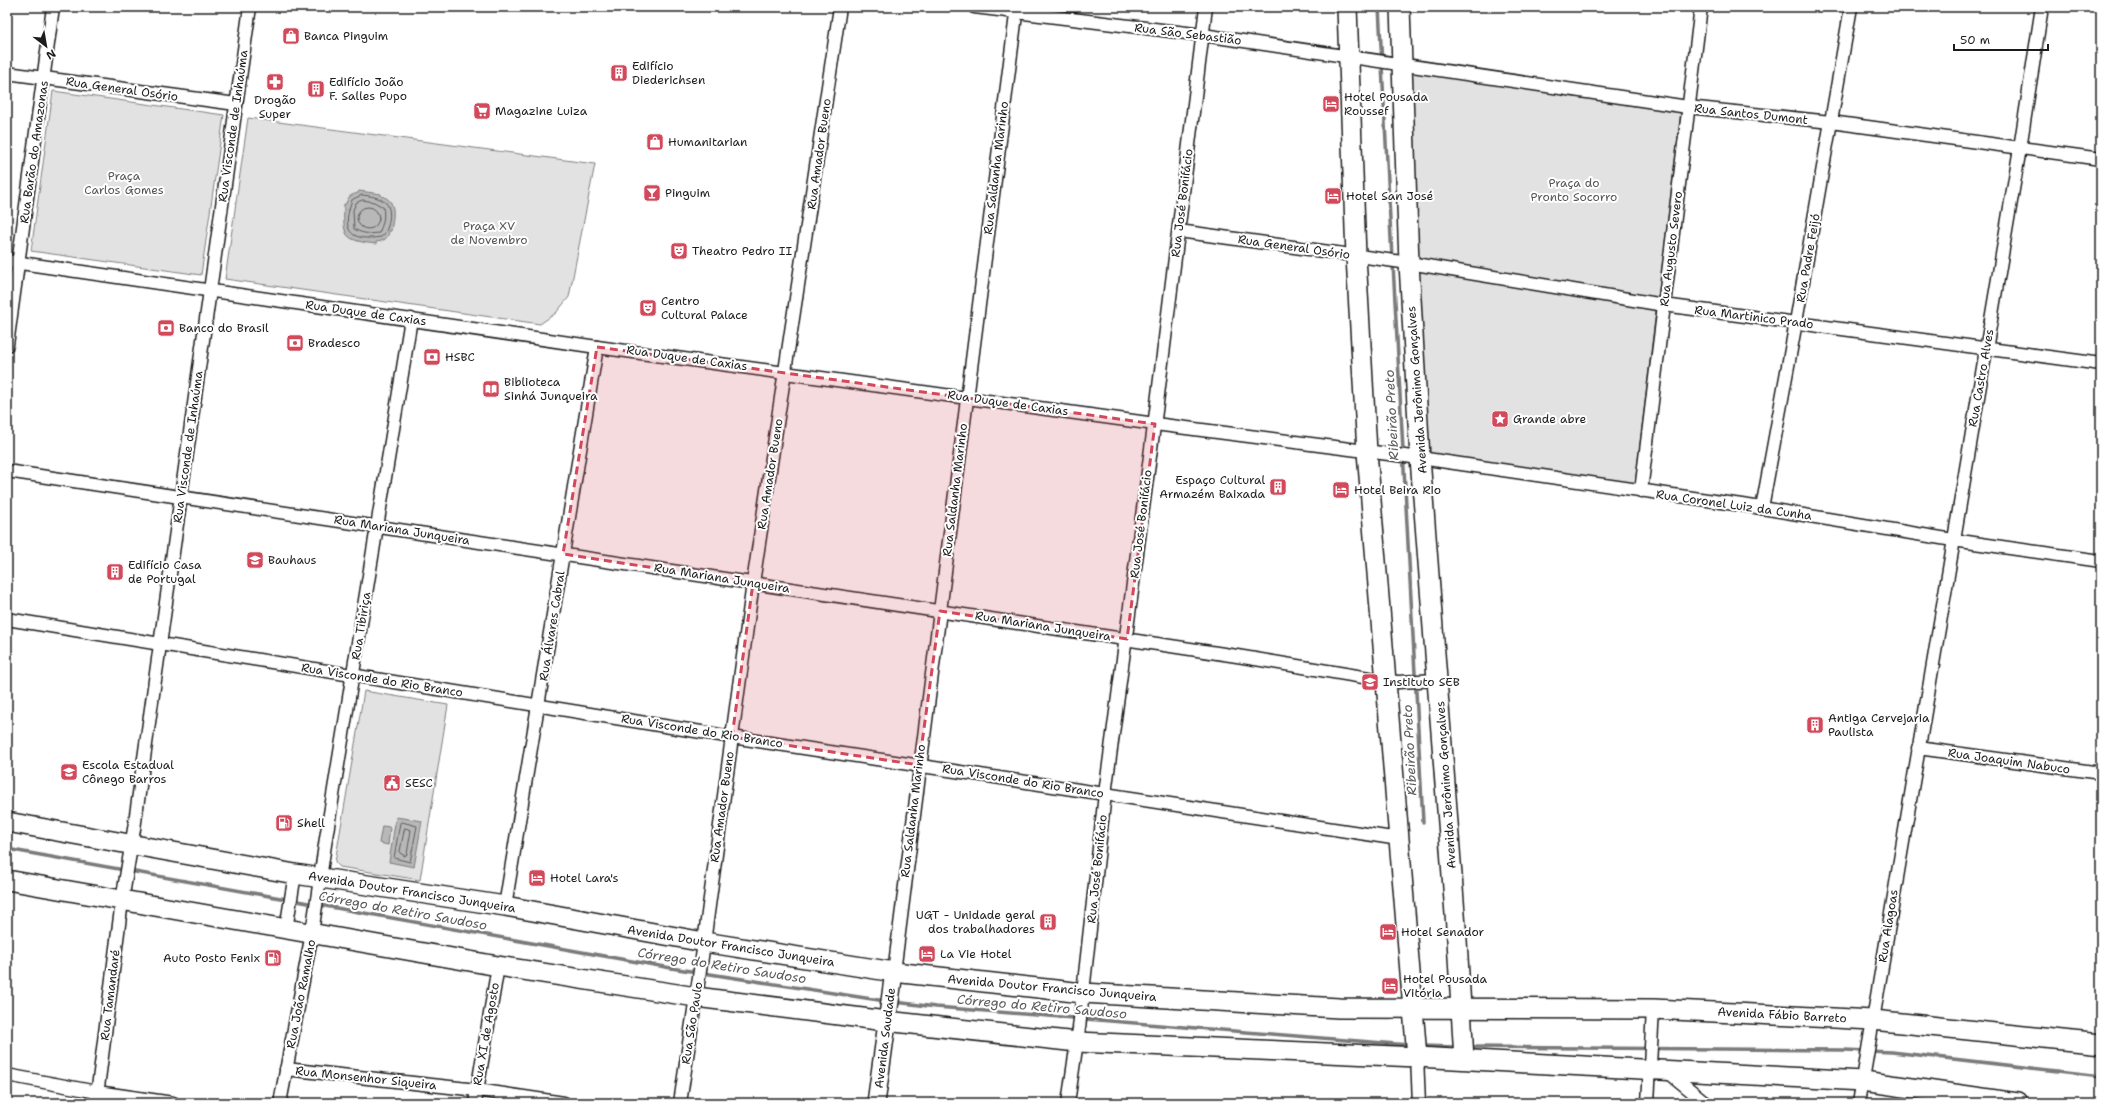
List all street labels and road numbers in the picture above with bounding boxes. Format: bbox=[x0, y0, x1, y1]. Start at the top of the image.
street label: Rua São Sebastião bbox=[1133, 19, 1243, 49]
street label: Rua Visconde de Inhaúma bbox=[214, 48, 252, 203]
street label: Rua General Osório bbox=[65, 73, 179, 105]
street label: Rua Barão do Amazonas bbox=[16, 79, 52, 224]
street label: Rua Amador Bueno bbox=[803, 97, 835, 211]
street label: Rua Saldanha Marinho bbox=[980, 100, 1012, 236]
street label: Rua Santos Dumont bbox=[1693, 100, 1809, 128]
street label: Rua José Bonifácio bbox=[1167, 148, 1197, 258]
street label: Rua Augusto Severo bbox=[1656, 190, 1686, 308]
street label: Rua Padre Feijó bbox=[1792, 212, 1824, 304]
street label: Rua General Osório bbox=[1237, 231, 1351, 263]
street label: Rua Duque de Caxias bbox=[305, 297, 428, 329]
street label: Rua Martinico Prado bbox=[1693, 302, 1815, 332]
street label: Avenida Jerônimo Gonçalves bbox=[1403, 306, 1431, 474]
street label: Rua Castro Alves bbox=[1965, 328, 1997, 428]
street label: Rua Duque de Caxias bbox=[626, 342, 749, 374]
street label: Rua Visconde de Inhaúma bbox=[169, 369, 207, 524]
street label: Rua Duque de Caxias bbox=[947, 387, 1070, 419]
street label: Rua Amador Bueno bbox=[753, 417, 787, 531]
street label: Rua Saldanha Marinho bbox=[939, 422, 971, 558]
street label: Rua José Bonifácio bbox=[1126, 469, 1156, 579]
street label: Rua Coronel Luiz da Cunha bbox=[1655, 486, 1813, 524]
street label: Rua Mariana Junqueira bbox=[333, 511, 472, 549]
street label: Rua Mariana Junqueira bbox=[653, 559, 792, 597]
street label: Rua Álvares Cabral bbox=[535, 570, 569, 682]
street label: Rua Tibiriça bbox=[348, 590, 374, 661]
street label: Rua Mariana Junqueira bbox=[974, 607, 1113, 645]
street label: Rua Visconde do Rio Branco bbox=[300, 659, 464, 701]
street label: Avenida Jerônimo Gonçalves bbox=[1432, 701, 1460, 869]
street label: Rua Visconde do Rio Branco bbox=[620, 710, 784, 752]
street label: Rua Saldanha Marinho bbox=[897, 743, 929, 879]
street label: Rua Joaquim Nabuco bbox=[1947, 745, 2071, 777]
street label: Rua Amador Bueno bbox=[706, 750, 738, 864]
street label: Rua Visconde do Rio Branco bbox=[941, 760, 1105, 802]
street label: Rua José Bonifácio bbox=[1083, 814, 1111, 924]
street label: Avenida Doutor Francisco Junqueira bbox=[307, 868, 517, 916]
street label: Rua Alagoas bbox=[1874, 888, 1902, 964]
street label: Avenida Doutor Francisco Junqueira bbox=[626, 922, 836, 970]
street label: Rua João Ramalho bbox=[283, 938, 319, 1050]
street label: Rua Tamandaré bbox=[96, 948, 124, 1041]
street label: Avenida Doutor Francisco Junqueira bbox=[947, 971, 1158, 1005]
street label: Rua XI de Agosto bbox=[469, 981, 503, 1087]
street label: Rua São Paulo bbox=[678, 981, 706, 1065]
street label: Avenida Saudade bbox=[871, 987, 899, 1089]
street label: Avenida Fábio Barreto bbox=[1717, 1004, 1847, 1026]
street label: Rua Monsenhor Siqueira bbox=[294, 1063, 438, 1093]

